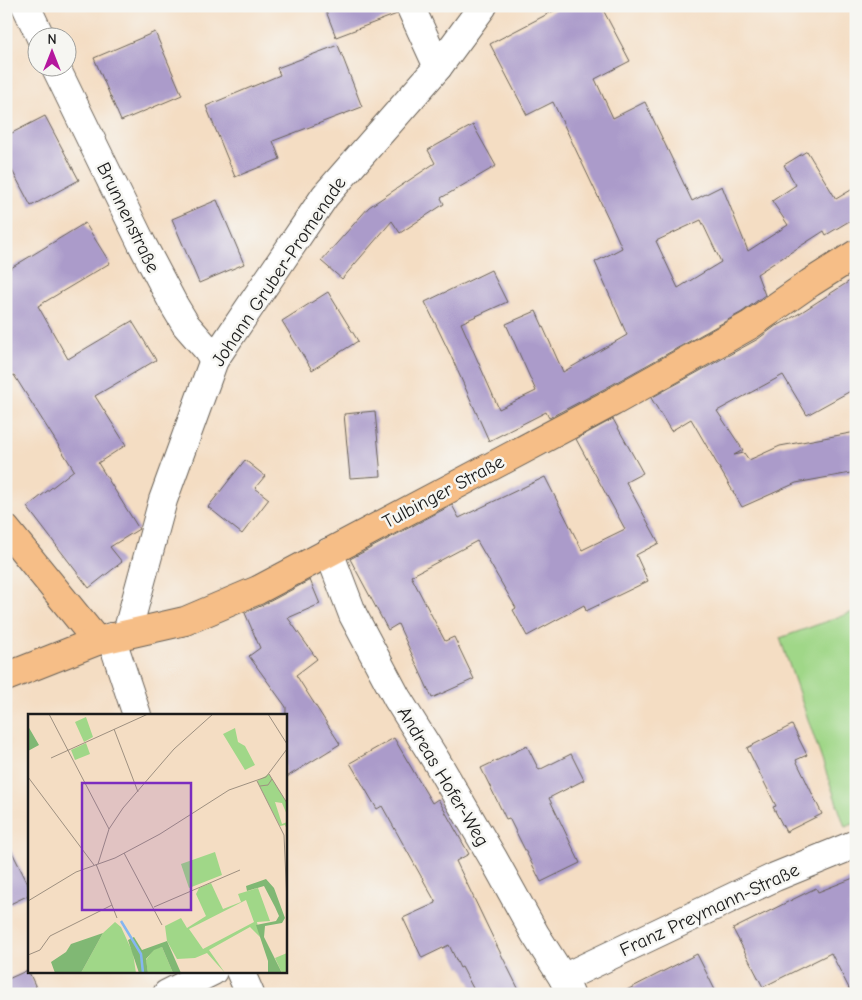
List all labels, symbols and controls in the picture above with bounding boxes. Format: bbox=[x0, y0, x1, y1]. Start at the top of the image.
north arrow bbox=[28, 28, 78, 78]
text: N bbox=[47, 31, 57, 48]
street label: Brunnenstraße bbox=[92, 159, 164, 276]
street label: Johann Gruber-Promenade bbox=[207, 173, 351, 371]
street label: Tulbinger Straße bbox=[379, 451, 508, 533]
street label: Andreas Hofer-Weg bbox=[393, 703, 494, 850]
inset map bbox=[28, 714, 286, 972]
street label: Franz Preymann-Straße bbox=[616, 859, 803, 961]

